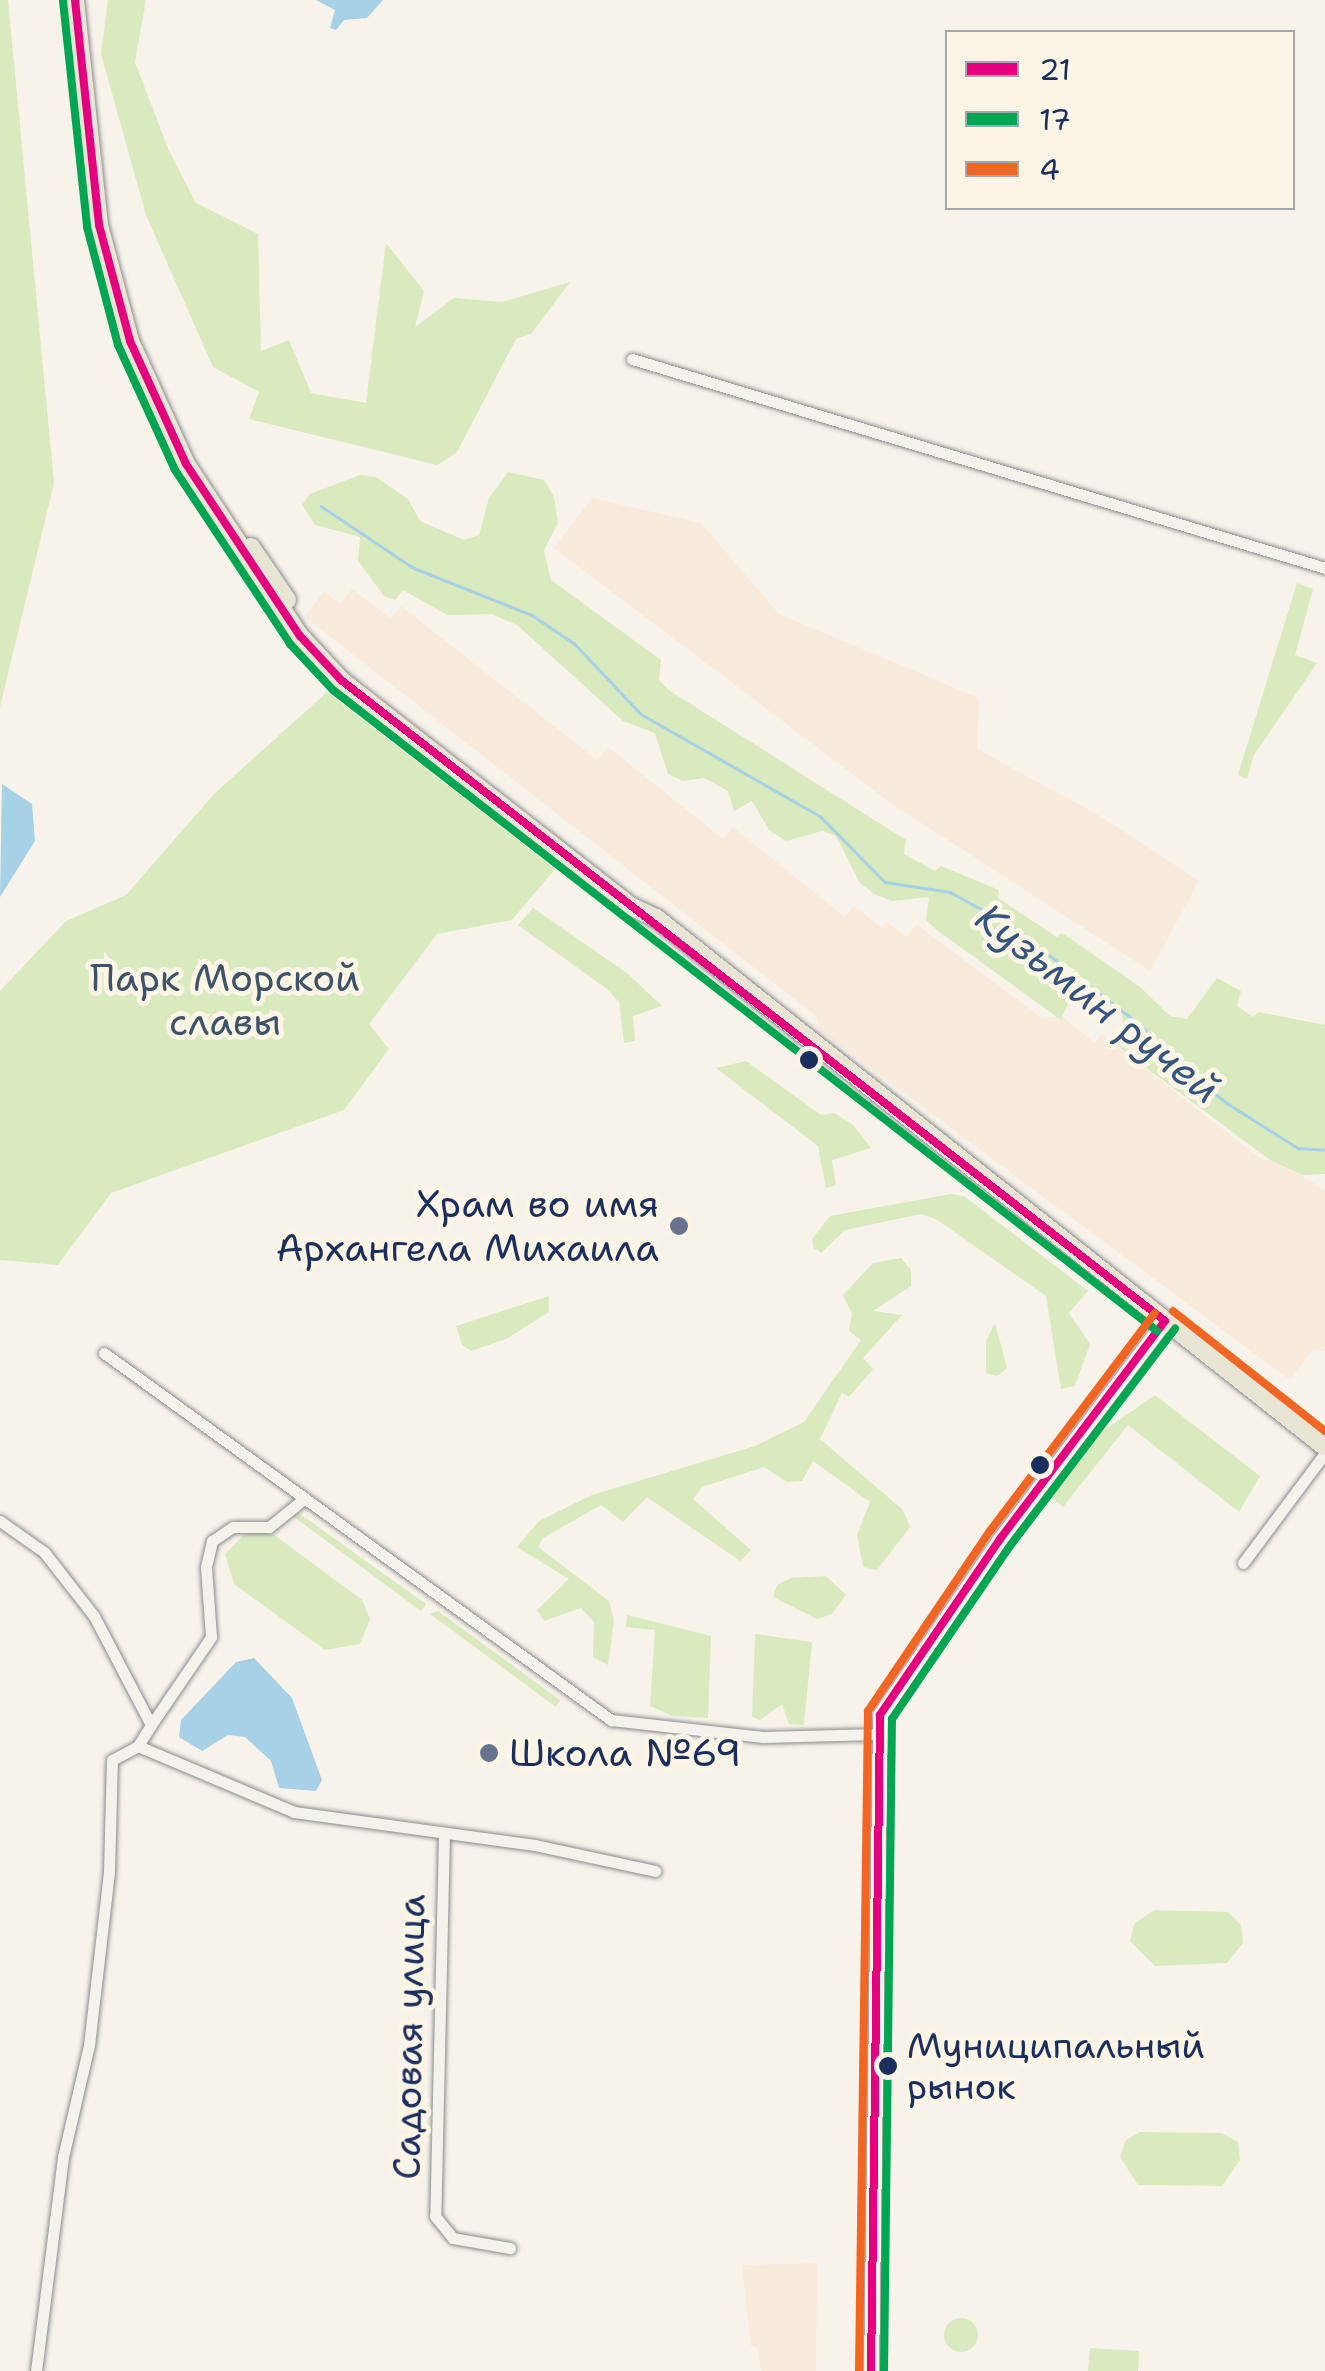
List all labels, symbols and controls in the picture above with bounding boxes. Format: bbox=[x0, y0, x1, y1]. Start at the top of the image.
legend bbox=[945, 30, 1295, 210]
text: 21 bbox=[1039, 49, 1071, 90]
text: 17 bbox=[1039, 99, 1071, 140]
text: 4 bbox=[1039, 149, 1060, 190]
water label: Кузьмин ручей bbox=[966, 893, 1230, 1113]
park label: Парк Морской славы bbox=[90, 955, 360, 1044]
unlabelled marker bbox=[799, 1050, 819, 1070]
place label: Храм во имя Архангела Михаила bbox=[276, 1181, 659, 1270]
marker: Храм во имя Архангела Михаила bbox=[668, 1215, 690, 1237]
unlabelled marker bbox=[1030, 1455, 1050, 1475]
place label: Школа №69 bbox=[509, 1730, 741, 1776]
marker: Школа №69 bbox=[478, 1742, 500, 1764]
street label: Садовая улица bbox=[384, 1894, 434, 2180]
place label: Муниципальный рынок bbox=[907, 2023, 1205, 2108]
marker: Муниципальный рынок bbox=[878, 2056, 898, 2076]

